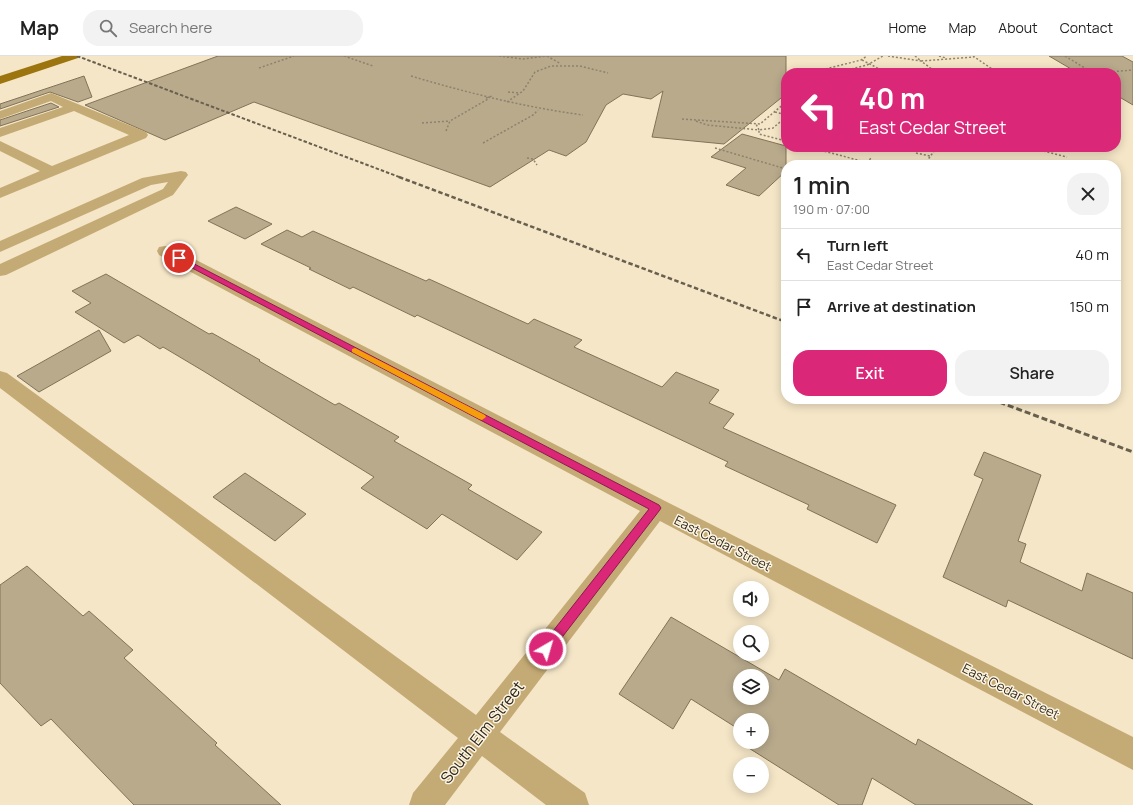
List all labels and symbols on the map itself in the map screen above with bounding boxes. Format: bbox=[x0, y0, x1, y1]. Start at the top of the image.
pin bbox=[162, 241, 196, 275]
street label: East Cedar Street bbox=[671, 511, 775, 575]
position arrow bbox=[525, 628, 567, 670]
street label: East Cedar Street bbox=[959, 659, 1063, 723]
street label: South Elm Street bbox=[435, 676, 529, 788]

